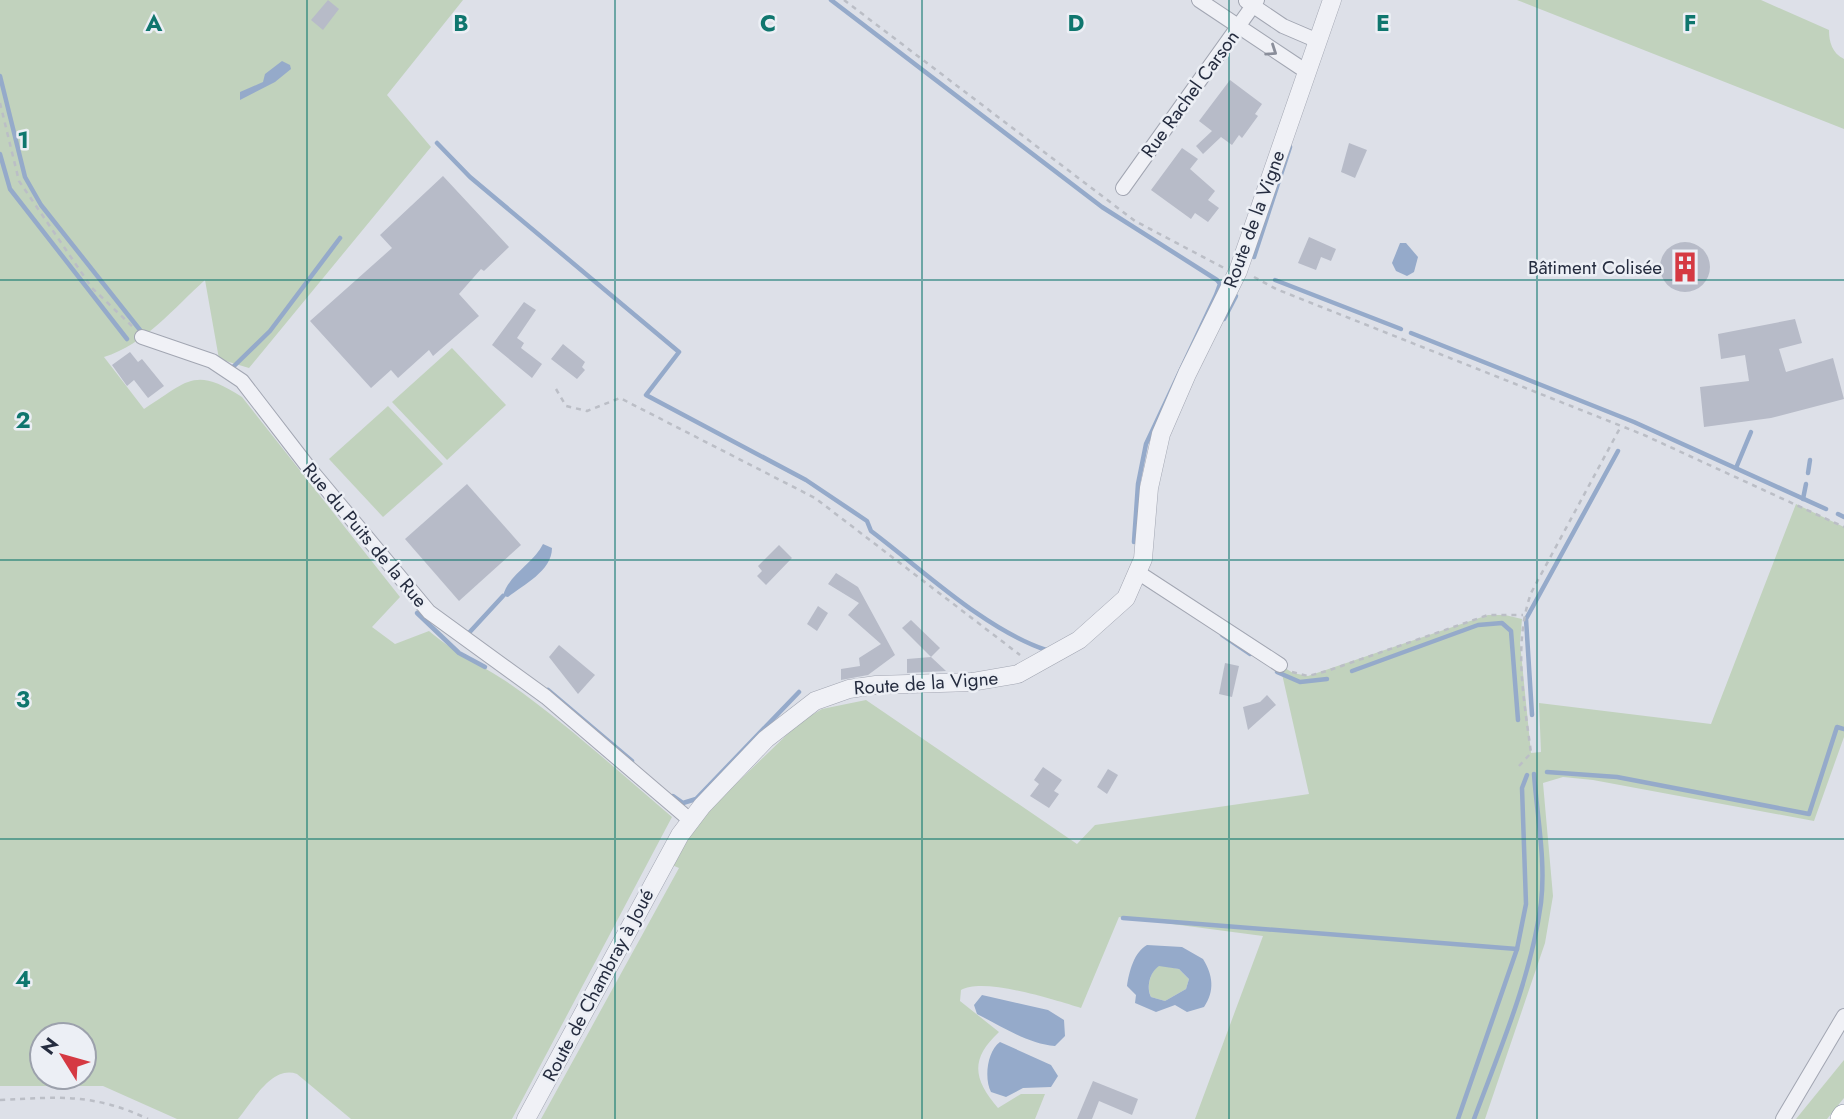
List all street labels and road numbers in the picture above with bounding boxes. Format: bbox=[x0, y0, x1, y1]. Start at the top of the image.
street label: Rue Rachel Carson bbox=[1135, 25, 1245, 163]
street label: Route de la Vigne bbox=[1217, 146, 1291, 292]
street label: Rue du Puits de la Rue bbox=[296, 457, 434, 613]
street label: Route de la Vigne bbox=[853, 664, 999, 702]
street label: Route de Chambray à Joué bbox=[536, 884, 660, 1086]

